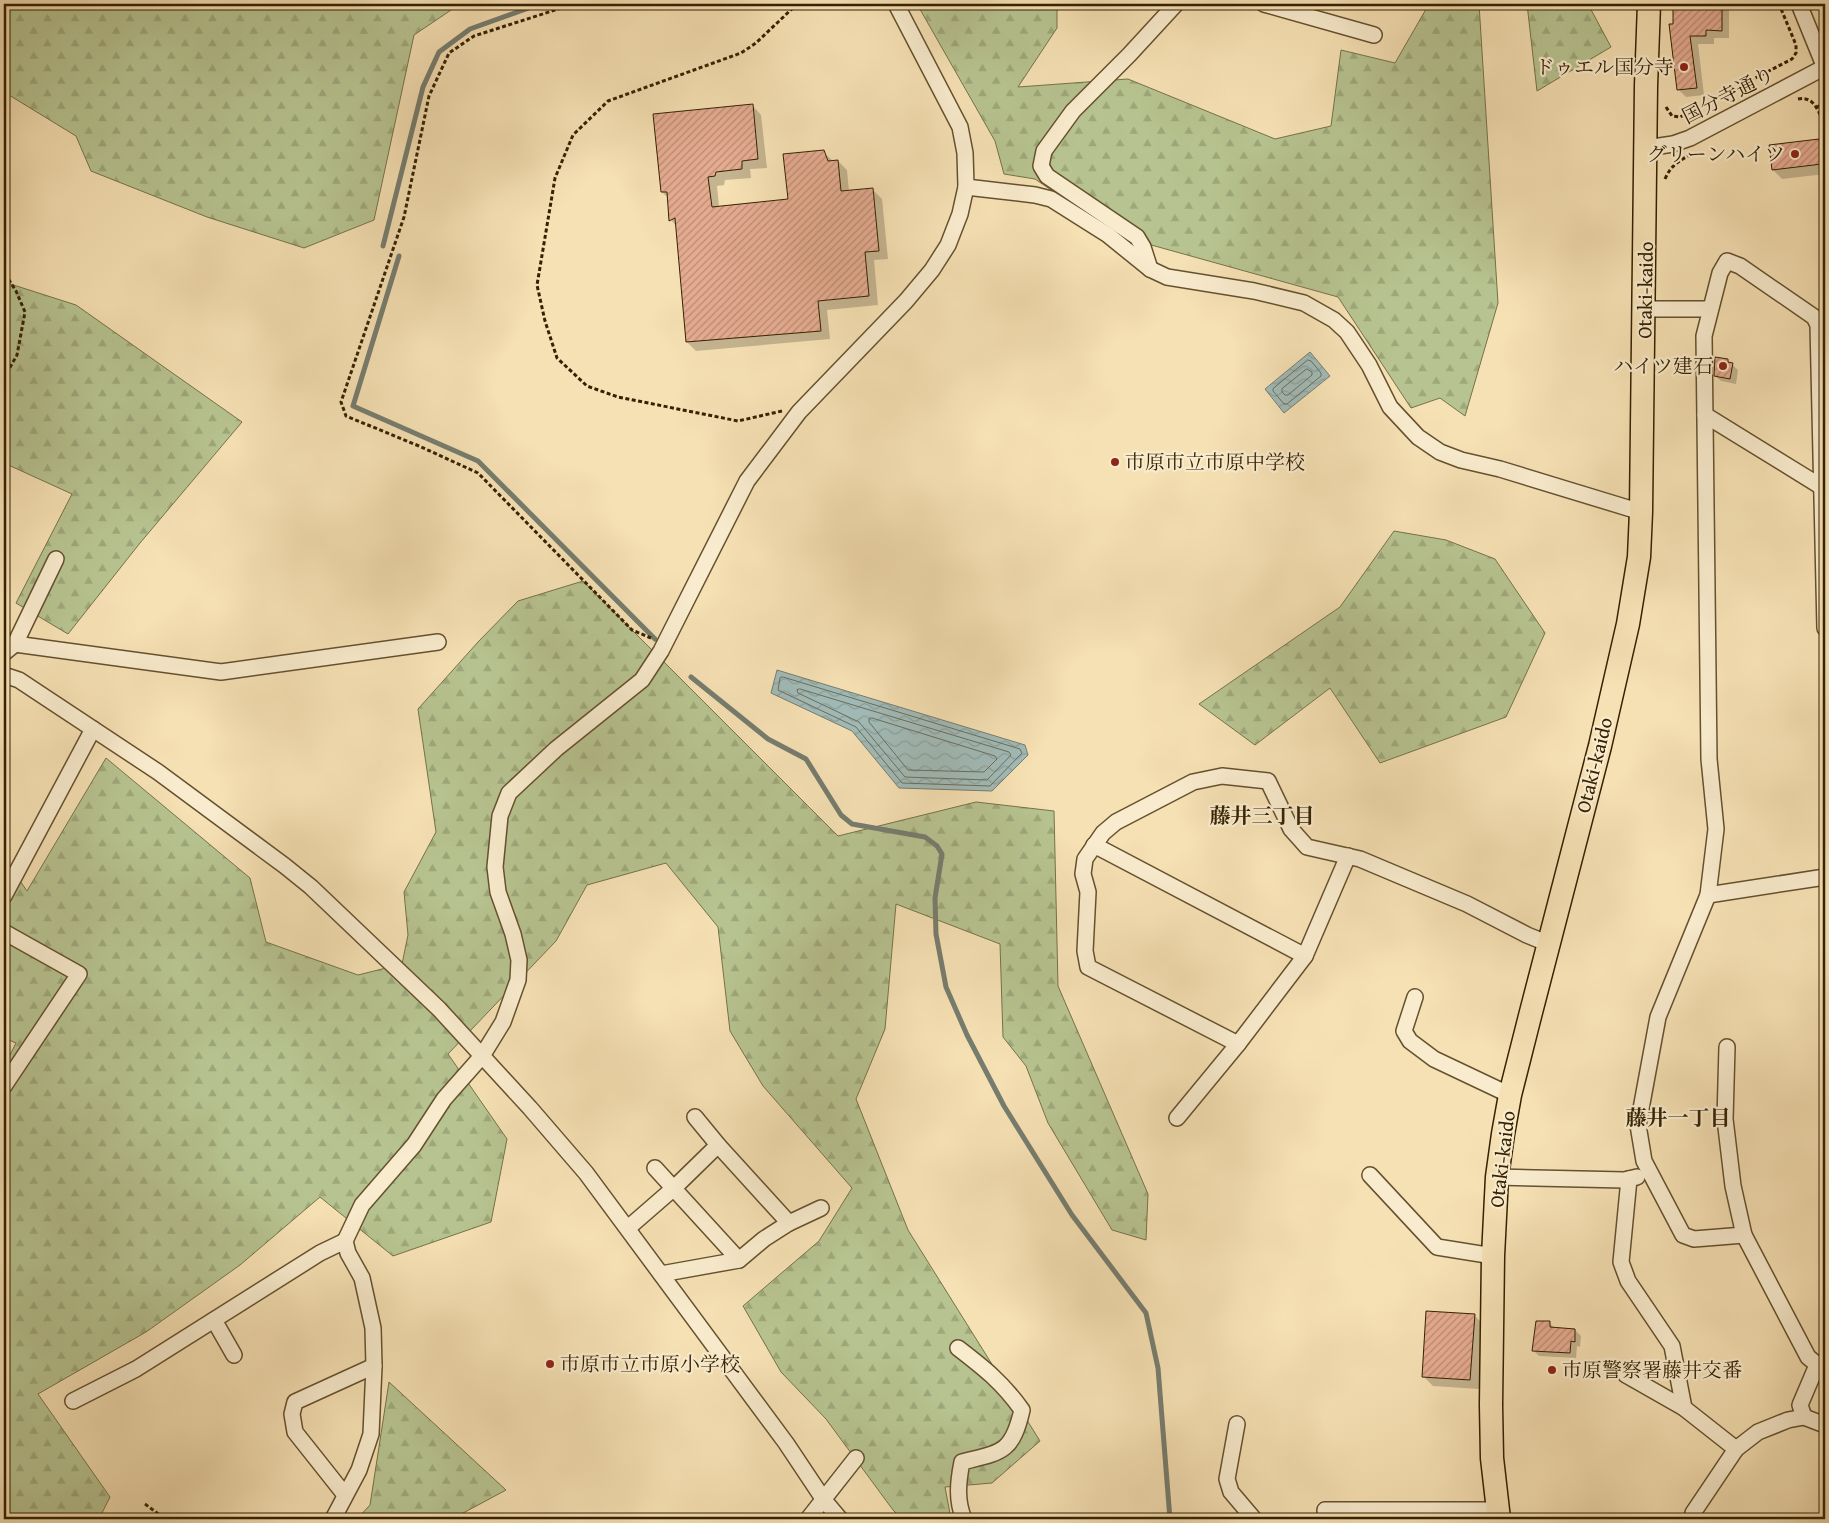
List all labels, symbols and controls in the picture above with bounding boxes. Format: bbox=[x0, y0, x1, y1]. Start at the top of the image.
place label: ドゥエル国分寺 bbox=[1535, 52, 1674, 81]
street label: 国分寺通り bbox=[1677, 59, 1779, 130]
marker: ドゥエル国分寺 bbox=[1678, 61, 1690, 73]
place label: グリーンハイツ bbox=[1647, 139, 1785, 168]
marker: グリーンハイツ bbox=[1789, 148, 1801, 160]
street label: Otaki-kaido bbox=[1629, 241, 1660, 339]
place label: ハイツ建石 bbox=[1613, 351, 1713, 380]
marker: ハイツ建石 bbox=[1717, 360, 1729, 372]
place label: 市原市立市原中学校 bbox=[1125, 447, 1305, 476]
marker: 市原市立市原中学校 bbox=[1109, 456, 1121, 468]
street label: Otaki-kaido bbox=[1568, 714, 1619, 816]
district label: 藤井三丁目 bbox=[1210, 800, 1315, 831]
district label: 藤井一丁目 bbox=[1626, 1102, 1731, 1133]
street label: Otaki-kaido bbox=[1481, 1109, 1522, 1209]
place label: 市原市立市原小学校 bbox=[560, 1349, 740, 1378]
place label: 市原警察署藤井交番 bbox=[1562, 1355, 1742, 1384]
marker: 市原市立市原小学校 bbox=[544, 1358, 556, 1370]
marker: 市原警察署藤井交番 bbox=[1546, 1364, 1558, 1376]

